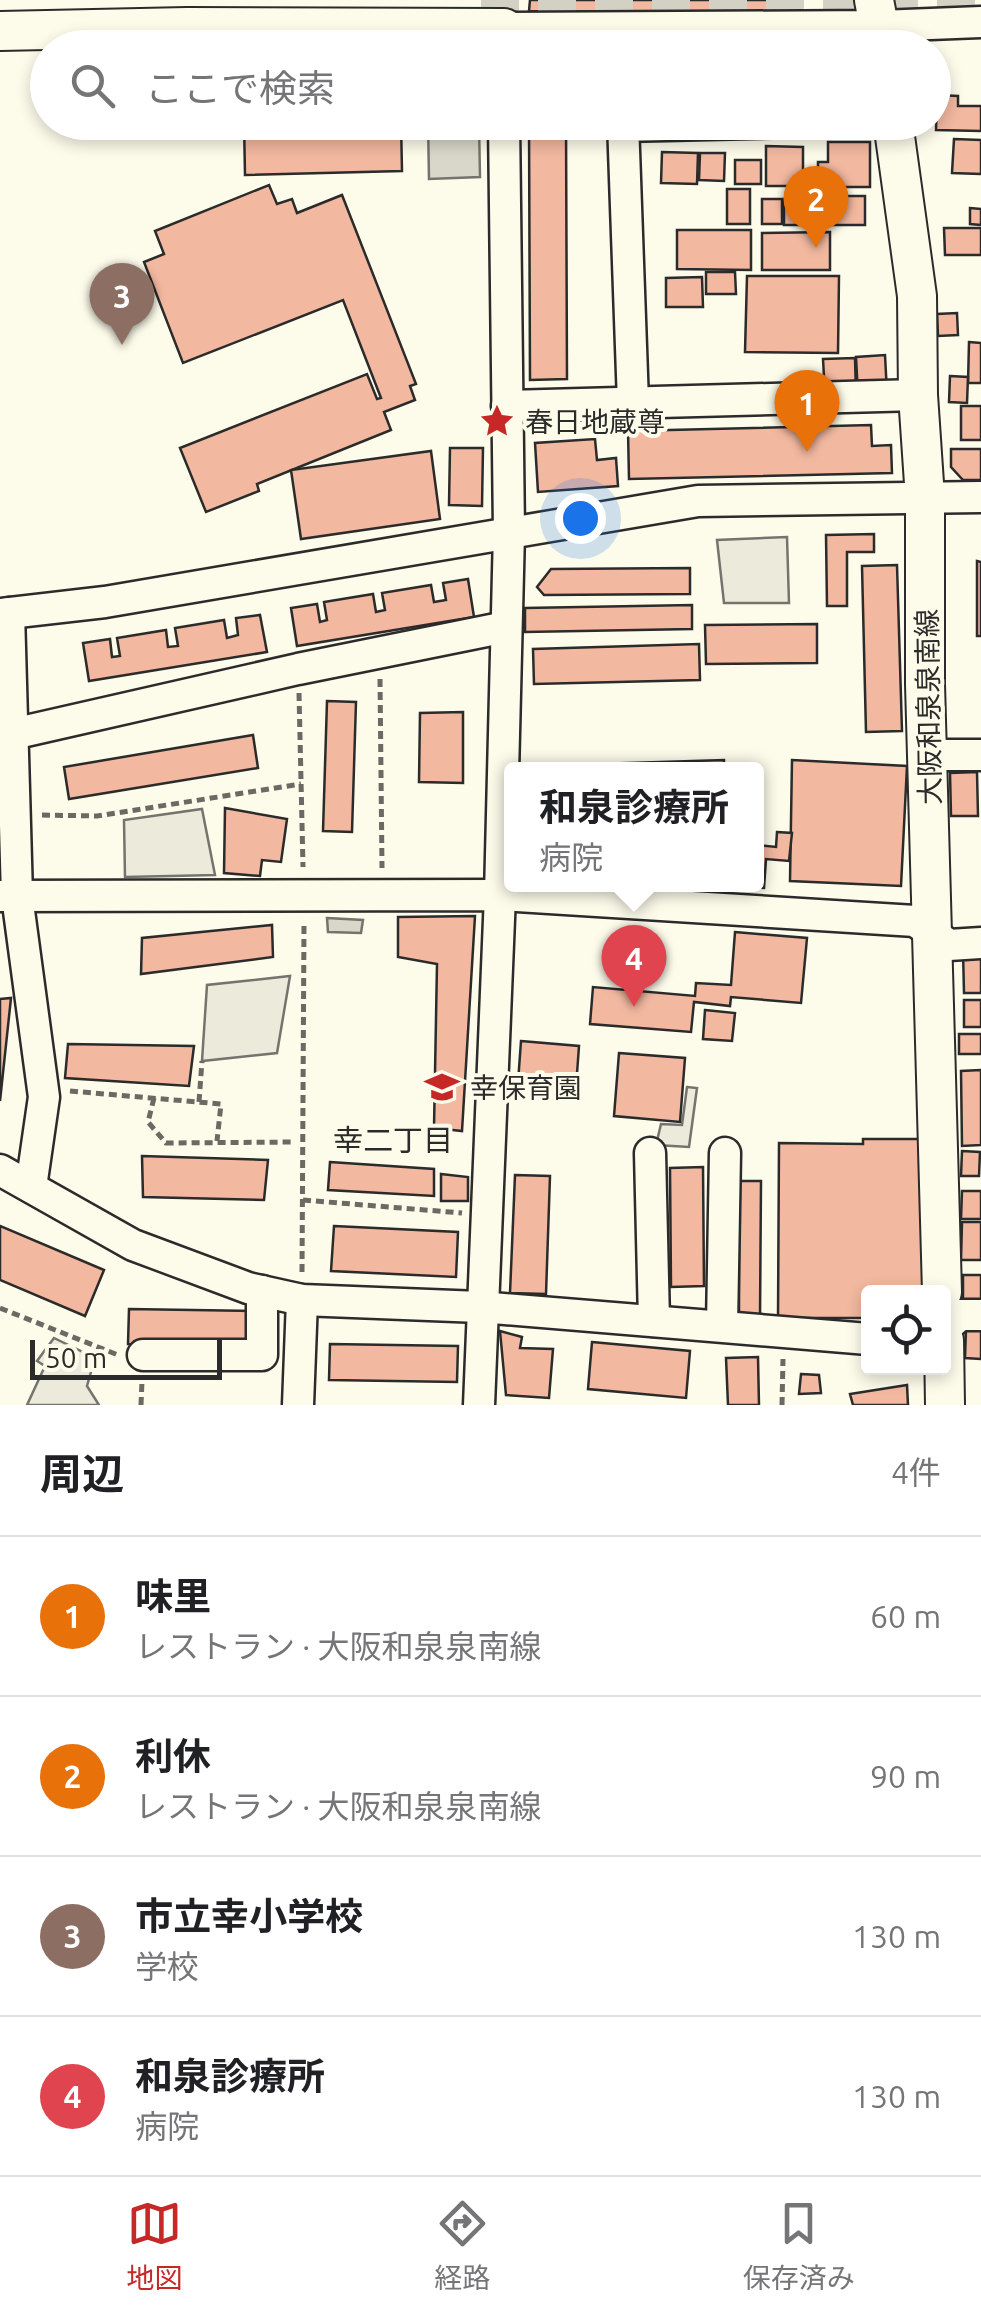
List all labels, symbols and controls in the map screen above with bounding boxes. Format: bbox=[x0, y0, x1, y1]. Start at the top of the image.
search box bbox=[30, 30, 951, 140]
icon: search bbox=[65, 58, 120, 113]
text: ここで検索 bbox=[145, 67, 335, 109]
pin: 2 bbox=[784, 166, 848, 248]
pin: 3 bbox=[90, 262, 154, 345]
pin: 1 bbox=[774, 370, 840, 452]
place icon: 春日地蔵尊 bbox=[478, 402, 516, 440]
place label: 春日地蔵尊 bbox=[525, 406, 665, 437]
your location bbox=[555, 493, 606, 544]
street label: 大阪和泉泉南線 bbox=[911, 609, 945, 805]
popup bbox=[504, 762, 764, 892]
text: 和泉診療所 bbox=[539, 786, 729, 828]
text: 病院 bbox=[539, 839, 603, 875]
pin: 4 bbox=[602, 924, 666, 1007]
school or university icon: 幸保育園 bbox=[423, 1068, 461, 1106]
place label: 幸保育園 bbox=[470, 1072, 582, 1103]
district label: 幸二丁目 bbox=[333, 1123, 453, 1157]
map controls bbox=[861, 1285, 951, 1375]
button: locate bbox=[861, 1285, 951, 1375]
scale bar bbox=[30, 1335, 222, 1380]
text: 50 m bbox=[45, 1342, 107, 1373]
text: 周辺 bbox=[40, 1450, 124, 1497]
text: 4件 bbox=[891, 1454, 941, 1490]
text: 味里 bbox=[135, 1575, 211, 1617]
text: 1 bbox=[63, 1598, 82, 1634]
text: 60 m bbox=[870, 1598, 941, 1634]
text: レストラン · 大阪和泉泉南線 bbox=[135, 1628, 542, 1664]
text: 利休 bbox=[135, 1735, 211, 1777]
text: 2 bbox=[63, 1758, 82, 1794]
text: 90 m bbox=[870, 1758, 941, 1794]
text: レストラン · 大阪和泉泉南線 bbox=[135, 1788, 542, 1824]
text: 市立幸小学校 bbox=[135, 1895, 363, 1937]
text: 3 bbox=[63, 1918, 82, 1954]
text: 130 m bbox=[852, 1918, 941, 1954]
text: 学校 bbox=[135, 1948, 199, 1984]
text: 和泉診療所 bbox=[135, 2055, 325, 2097]
text: 4 bbox=[63, 2078, 82, 2114]
text: 130 m bbox=[852, 2078, 941, 2114]
text: 病院 bbox=[135, 2108, 199, 2144]
tab: 地図 bbox=[126, 2196, 182, 2296]
tab: 経路 bbox=[434, 2196, 491, 2296]
tab: 保存済み bbox=[743, 2196, 855, 2296]

